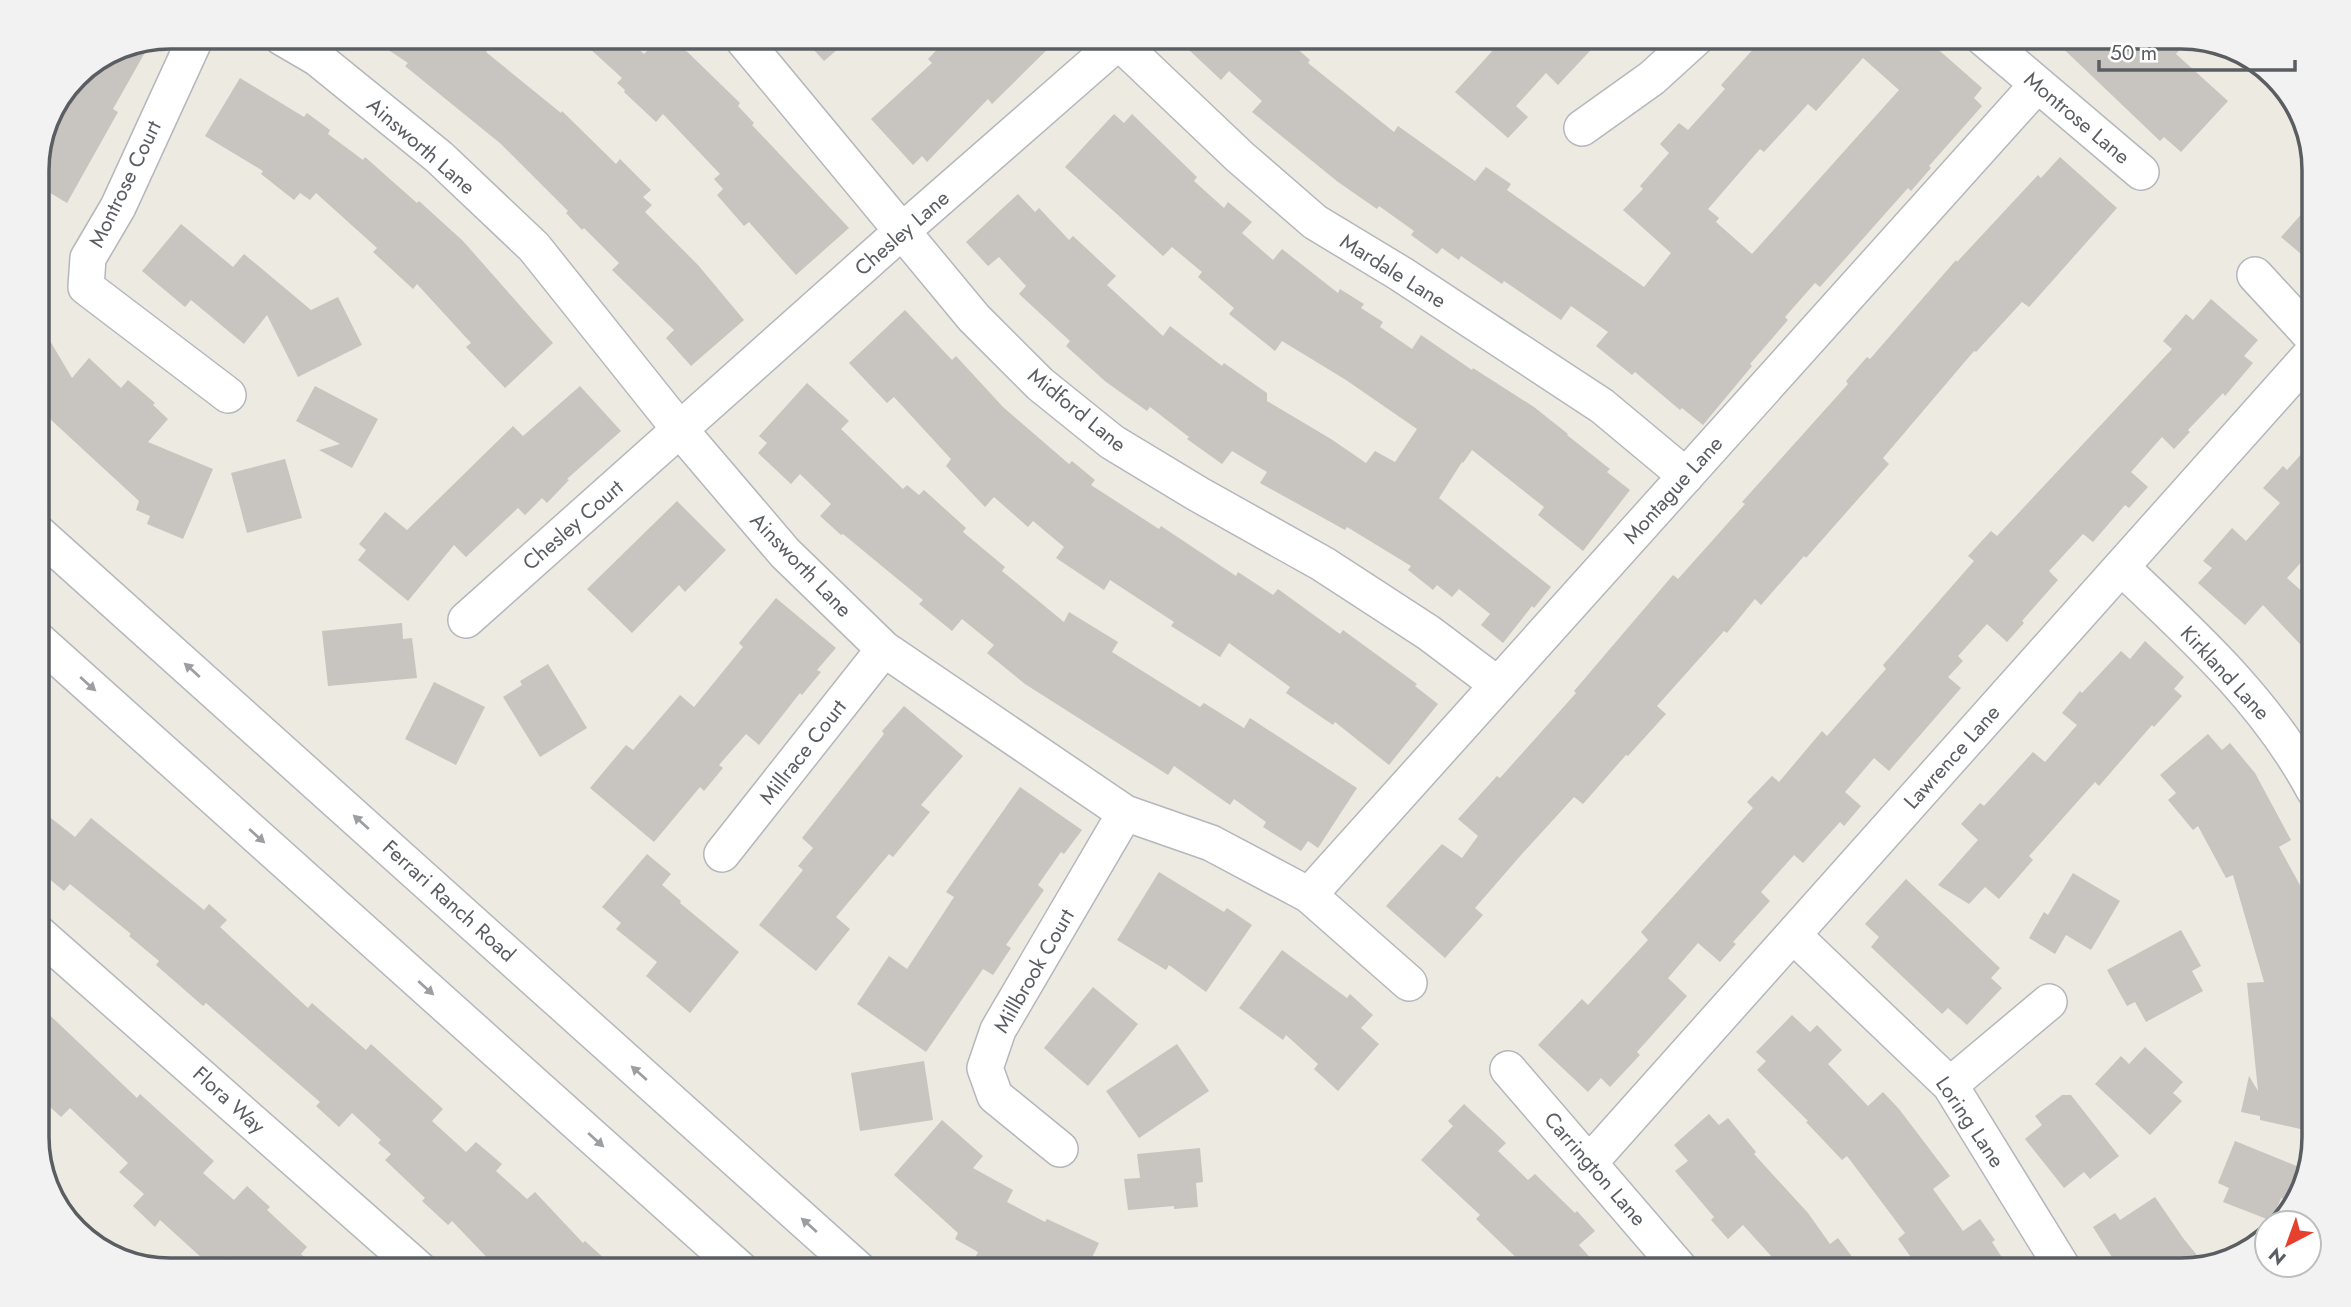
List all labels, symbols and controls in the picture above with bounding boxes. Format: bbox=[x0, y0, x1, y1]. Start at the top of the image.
scale bar bbox=[2099, 28, 2295, 72]
text: 50 m bbox=[2110, 38, 2157, 68]
street label: Montrose Lane bbox=[2018, 65, 2137, 171]
street label: Ainsworth Lane bbox=[360, 90, 482, 202]
street label: Montrose Court bbox=[81, 116, 169, 252]
street label: Chesley Lane bbox=[848, 183, 956, 283]
street label: Mardale Lane bbox=[1334, 227, 1452, 316]
street label: Midford Lane bbox=[1021, 361, 1133, 459]
street label: Montague Lane bbox=[1616, 429, 1730, 551]
street label: Chesley Court bbox=[516, 473, 630, 577]
street label: Ainsworth Lane bbox=[743, 506, 859, 624]
street label: Kirkland Lane bbox=[2173, 619, 2277, 727]
one-way arrow bbox=[183, 662, 201, 678]
one-way arrow bbox=[79, 676, 97, 692]
street label: Millrace Court bbox=[752, 693, 854, 811]
street label: Lawrence Lane bbox=[1897, 698, 2007, 816]
one-way arrow bbox=[352, 814, 370, 830]
one-way arrow bbox=[248, 828, 266, 844]
street label: Ferrari Ranch Road bbox=[376, 833, 522, 969]
street label: Millbrook Court bbox=[986, 903, 1082, 1039]
one-way arrow bbox=[418, 980, 435, 995]
street label: Flora Way bbox=[186, 1059, 272, 1141]
one-way arrow bbox=[631, 1065, 648, 1081]
street label: Loring Lane bbox=[1928, 1070, 2012, 1174]
street label: Carrington Lane bbox=[1537, 1105, 1653, 1233]
one-way arrow bbox=[587, 1132, 605, 1148]
north arrow bbox=[2253, 1209, 2323, 1279]
one-way arrow bbox=[801, 1217, 818, 1233]
text: N bbox=[2263, 1241, 2292, 1272]

